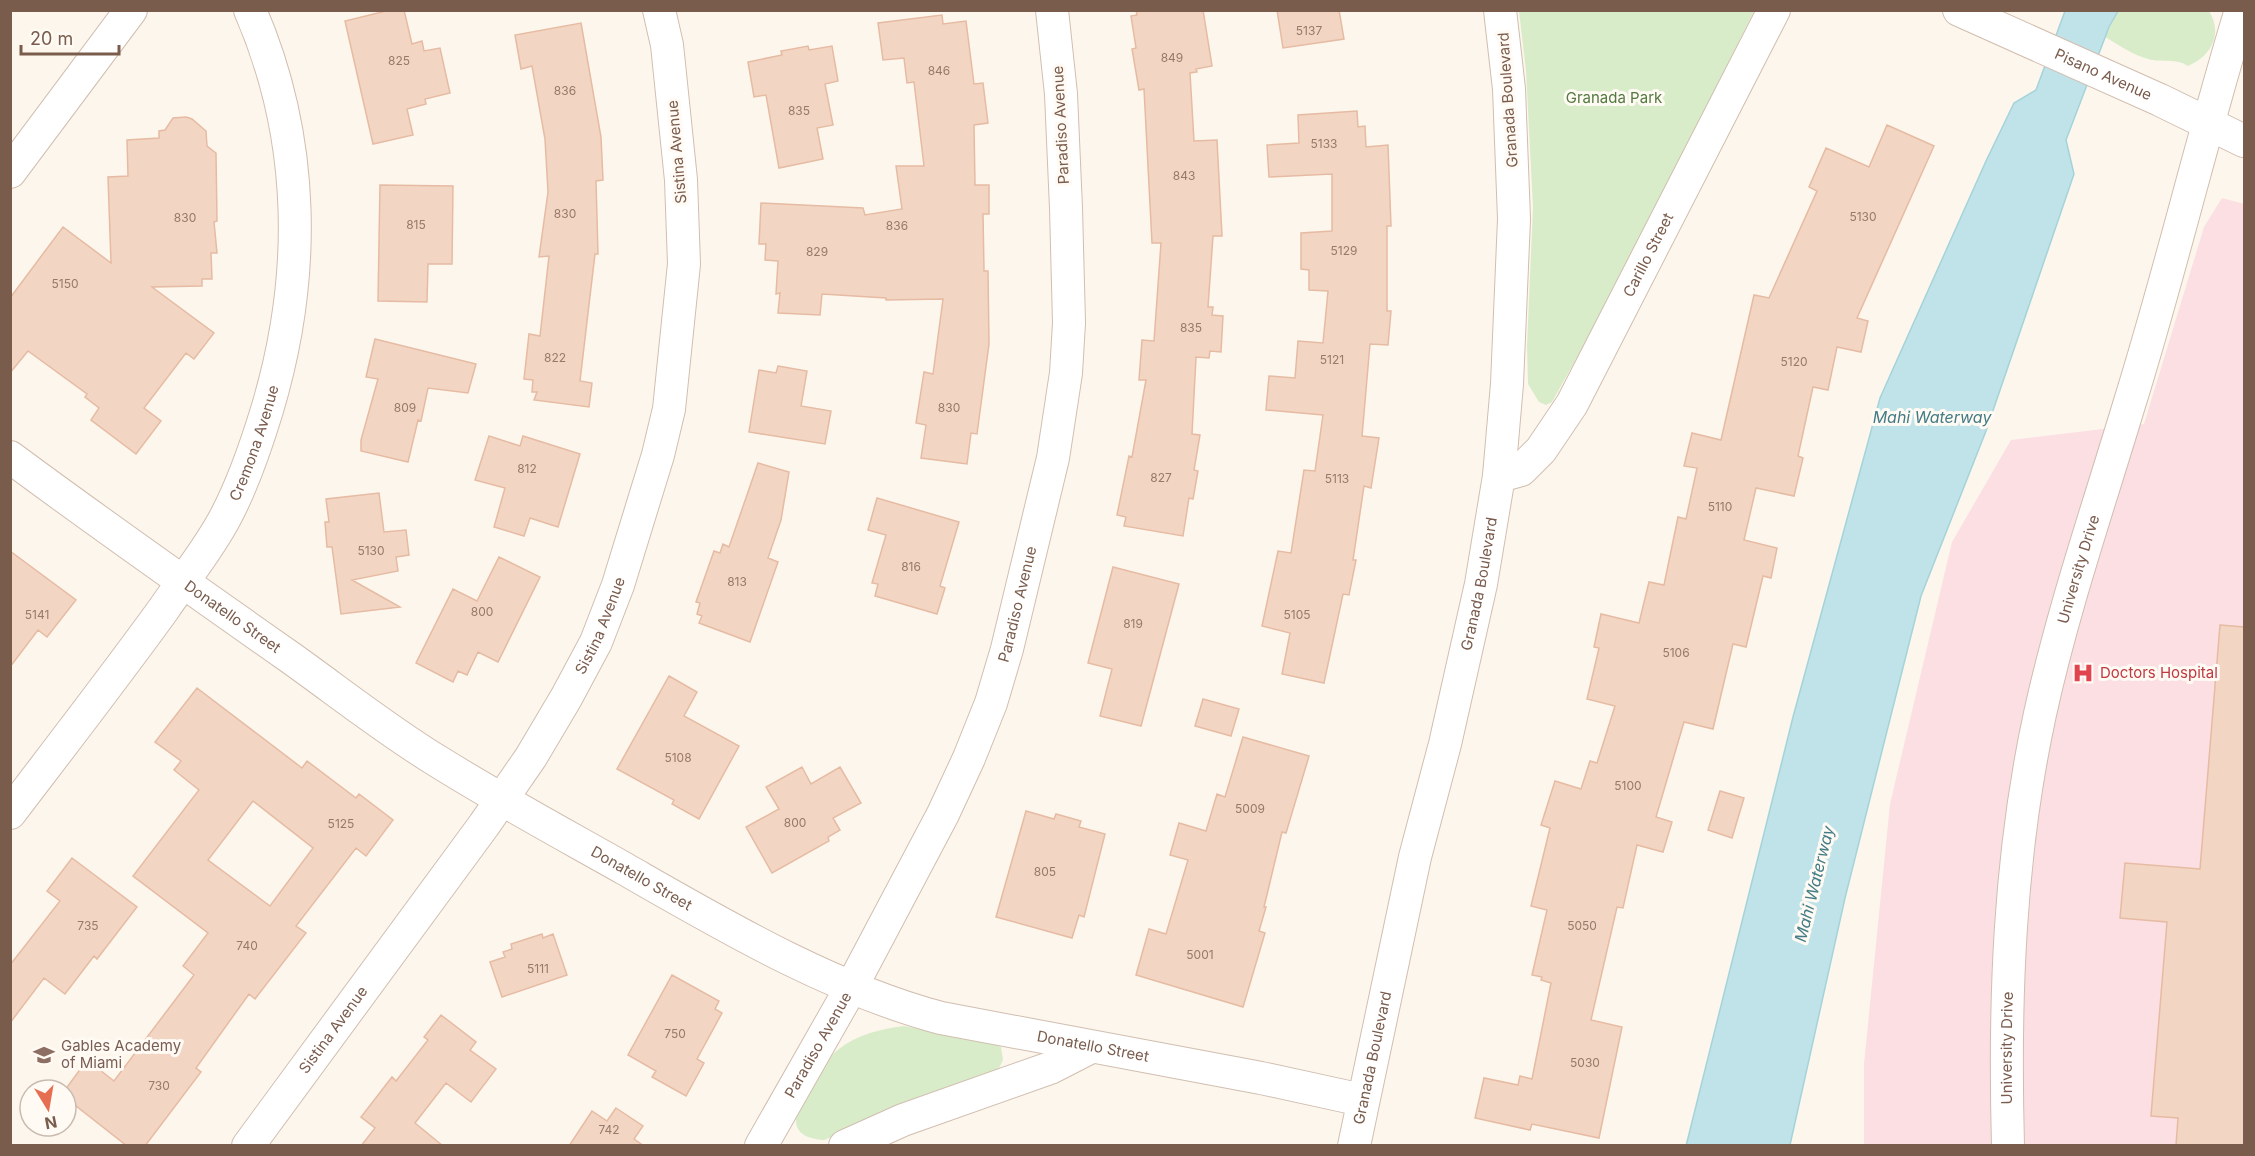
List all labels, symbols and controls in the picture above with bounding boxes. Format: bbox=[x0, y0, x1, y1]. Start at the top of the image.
scale bar bbox=[21, 18, 118, 56]
house number: 5137 bbox=[1296, 23, 1322, 38]
text: 20 m bbox=[30, 28, 73, 49]
street label: Granada Boulevard bbox=[1493, 32, 1522, 168]
street label: Pisano Avenue bbox=[2052, 44, 2155, 104]
house number: 849 bbox=[1161, 50, 1183, 65]
house number: 825 bbox=[388, 53, 410, 68]
house number: 846 bbox=[928, 63, 950, 78]
street label: Paradiso Avenue bbox=[1048, 65, 1073, 185]
house number: 836 bbox=[554, 83, 576, 98]
park label: Granada Park bbox=[1566, 88, 1663, 107]
street label: Sistina Avenue bbox=[663, 99, 690, 205]
house number: 835 bbox=[788, 103, 810, 118]
house number: 5133 bbox=[1311, 136, 1338, 151]
house number: 843 bbox=[1173, 168, 1195, 183]
house number: 830 bbox=[554, 206, 576, 221]
house number: 5130 bbox=[1849, 209, 1877, 224]
house number: 830 bbox=[174, 210, 196, 225]
street label: Carillo Street bbox=[1619, 210, 1677, 300]
house number: 815 bbox=[406, 217, 426, 232]
house number: 836 bbox=[886, 218, 908, 233]
house number: 5129 bbox=[1331, 243, 1357, 258]
house number: 829 bbox=[806, 244, 828, 259]
house number: 5150 bbox=[51, 276, 79, 291]
house number: 835 bbox=[1180, 320, 1202, 335]
house number: 822 bbox=[544, 350, 566, 365]
house number: 5121 bbox=[1320, 352, 1344, 367]
house number: 5120 bbox=[1780, 354, 1808, 369]
street label: Cremona Avenue bbox=[225, 383, 283, 504]
house number: 809 bbox=[394, 400, 416, 415]
house number: 830 bbox=[938, 400, 960, 415]
water label: Mahi Waterway bbox=[1873, 407, 1992, 427]
house number: 812 bbox=[517, 461, 537, 476]
house number: 827 bbox=[1150, 470, 1172, 485]
house number: 5113 bbox=[1325, 471, 1349, 486]
house number: 5110 bbox=[1708, 499, 1732, 514]
street label: University Drive bbox=[2053, 512, 2103, 626]
street label: Granada Boulevard bbox=[1456, 516, 1501, 652]
house number: 5130 bbox=[357, 543, 385, 558]
street label: Paradiso Avenue bbox=[994, 544, 1040, 664]
house number: 816 bbox=[901, 559, 921, 574]
house number: 813 bbox=[727, 574, 747, 589]
street label: Sistina Avenue bbox=[571, 575, 629, 677]
street label: Donatello Street bbox=[181, 576, 285, 657]
house number: 800 bbox=[471, 604, 493, 619]
house number: 5141 bbox=[25, 607, 49, 622]
house number: 5105 bbox=[1283, 607, 1311, 622]
house number: 819 bbox=[1123, 616, 1143, 631]
house number: 5106 bbox=[1662, 645, 1690, 660]
hospital icon: Doctors Hospital bbox=[2071, 661, 2095, 685]
place label: Doctors Hospital bbox=[2100, 663, 2218, 682]
house number: 5108 bbox=[664, 750, 692, 765]
house number: 5100 bbox=[1614, 778, 1642, 793]
house number: 5009 bbox=[1235, 801, 1265, 816]
house number: 800 bbox=[784, 815, 806, 830]
house number: 5125 bbox=[328, 816, 354, 831]
water label: Mahi Waterway bbox=[1790, 823, 1838, 944]
street label: Donatello Street bbox=[588, 842, 696, 914]
house number: 805 bbox=[1034, 864, 1056, 879]
house number: 735 bbox=[77, 918, 99, 933]
house number: 5050 bbox=[1567, 918, 1597, 933]
house number: 740 bbox=[236, 938, 258, 953]
house number: 5001 bbox=[1186, 947, 1214, 962]
house number: 5111 bbox=[527, 961, 549, 976]
street label: Sistina Avenue bbox=[294, 982, 371, 1077]
street label: Paradiso Avenue bbox=[780, 989, 856, 1101]
street label: Granada Boulevard bbox=[1349, 990, 1395, 1126]
street label: University Drive bbox=[1997, 991, 2017, 1105]
house number: 750 bbox=[664, 1026, 686, 1041]
street label: Donatello Street bbox=[1035, 1026, 1151, 1066]
place label: Gables Academy of Miami bbox=[61, 1036, 182, 1072]
school or university icon: Gables Academy of Miami bbox=[32, 1043, 56, 1067]
house number: 5030 bbox=[1570, 1055, 1600, 1070]
north arrow bbox=[18, 1078, 78, 1138]
house number: 730 bbox=[148, 1078, 170, 1093]
text: N bbox=[43, 1112, 59, 1134]
house number: 742 bbox=[598, 1122, 620, 1137]

